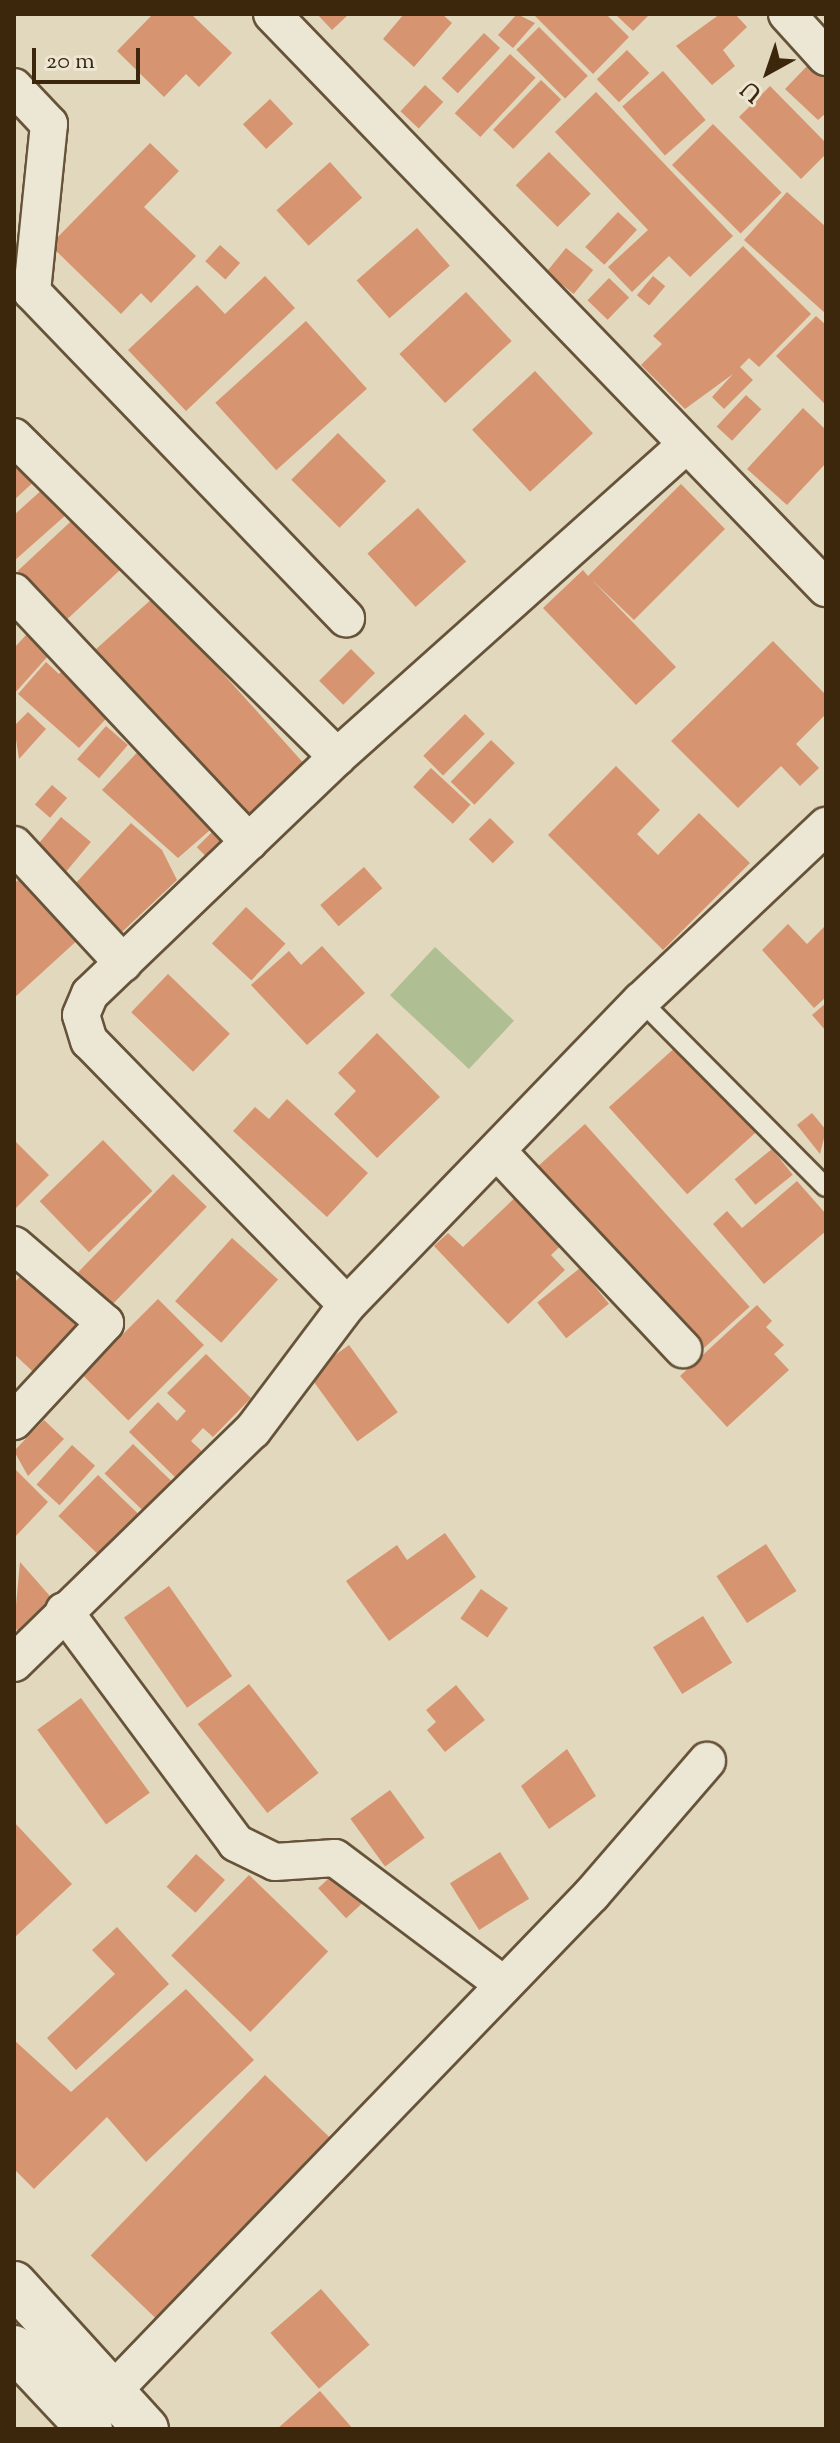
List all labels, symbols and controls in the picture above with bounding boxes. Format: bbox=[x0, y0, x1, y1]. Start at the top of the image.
scale bar bbox=[36, 32, 144, 82]
north arrow bbox=[728, 32, 808, 112]
text: 20 m bbox=[46, 45, 95, 79]
text: U bbox=[735, 72, 770, 108]

